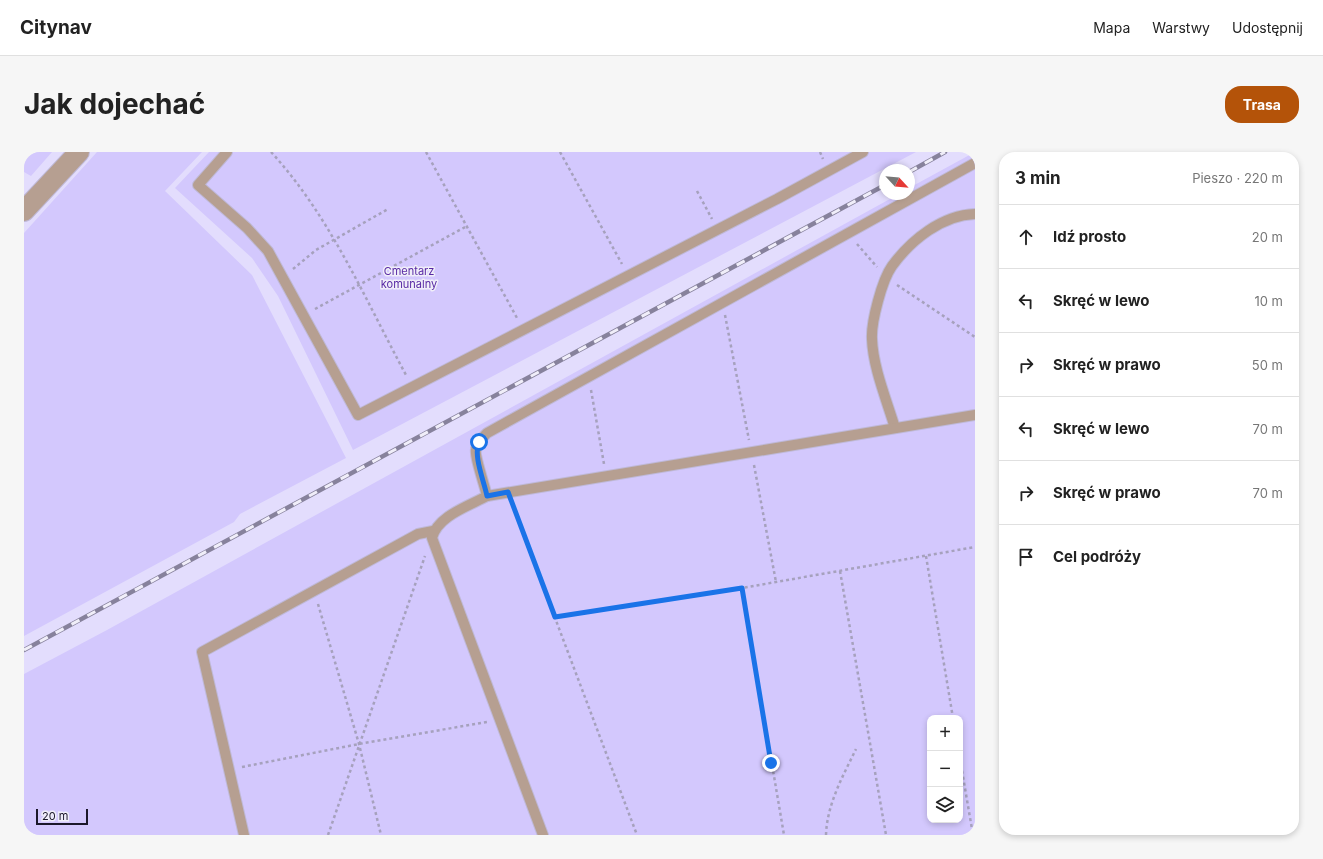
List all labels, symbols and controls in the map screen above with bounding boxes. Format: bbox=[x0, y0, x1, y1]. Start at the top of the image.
text: Citynav bbox=[20, 16, 92, 39]
text: Mapa bbox=[1093, 19, 1130, 36]
text: Warstwy bbox=[1152, 19, 1210, 36]
text: Udostępnij bbox=[1232, 19, 1303, 36]
button: Trasa bbox=[1225, 86, 1299, 123]
text: Jak dojechać bbox=[24, 87, 205, 121]
north arrow bbox=[879, 164, 915, 200]
text: 3 min bbox=[1015, 168, 1061, 188]
text: Pieszo · 220 m bbox=[1192, 170, 1283, 186]
icon: ahead bbox=[1015, 226, 1037, 248]
text: Idź prosto bbox=[1053, 227, 1126, 246]
text: 20 m bbox=[1252, 229, 1283, 245]
park label: Cmentarz komunalny bbox=[381, 264, 437, 291]
icon: left bbox=[1015, 290, 1037, 312]
text: Skręć w lewo bbox=[1053, 291, 1149, 310]
text: 10 m bbox=[1254, 293, 1283, 309]
icon: right bbox=[1015, 354, 1037, 376]
text: Skręć w prawo bbox=[1053, 355, 1161, 374]
text: 50 m bbox=[1252, 357, 1283, 373]
icon: left bbox=[1015, 418, 1037, 440]
text: Skręć w lewo bbox=[1053, 419, 1149, 438]
text: 70 m bbox=[1253, 421, 1283, 437]
route start bbox=[470, 433, 488, 451]
icon: right bbox=[1015, 482, 1037, 504]
text: Skręć w prawo bbox=[1053, 483, 1161, 502]
text: 70 m bbox=[1253, 485, 1283, 501]
icon: arrive bbox=[1015, 546, 1037, 568]
text: Cel podróży bbox=[1053, 547, 1141, 566]
map controls bbox=[927, 715, 963, 823]
button: + bbox=[927, 715, 963, 751]
button: − bbox=[927, 751, 963, 787]
route end bbox=[762, 754, 780, 772]
button: layers bbox=[927, 787, 963, 823]
scale bar bbox=[36, 807, 88, 826]
text: 20 m bbox=[42, 809, 68, 823]

